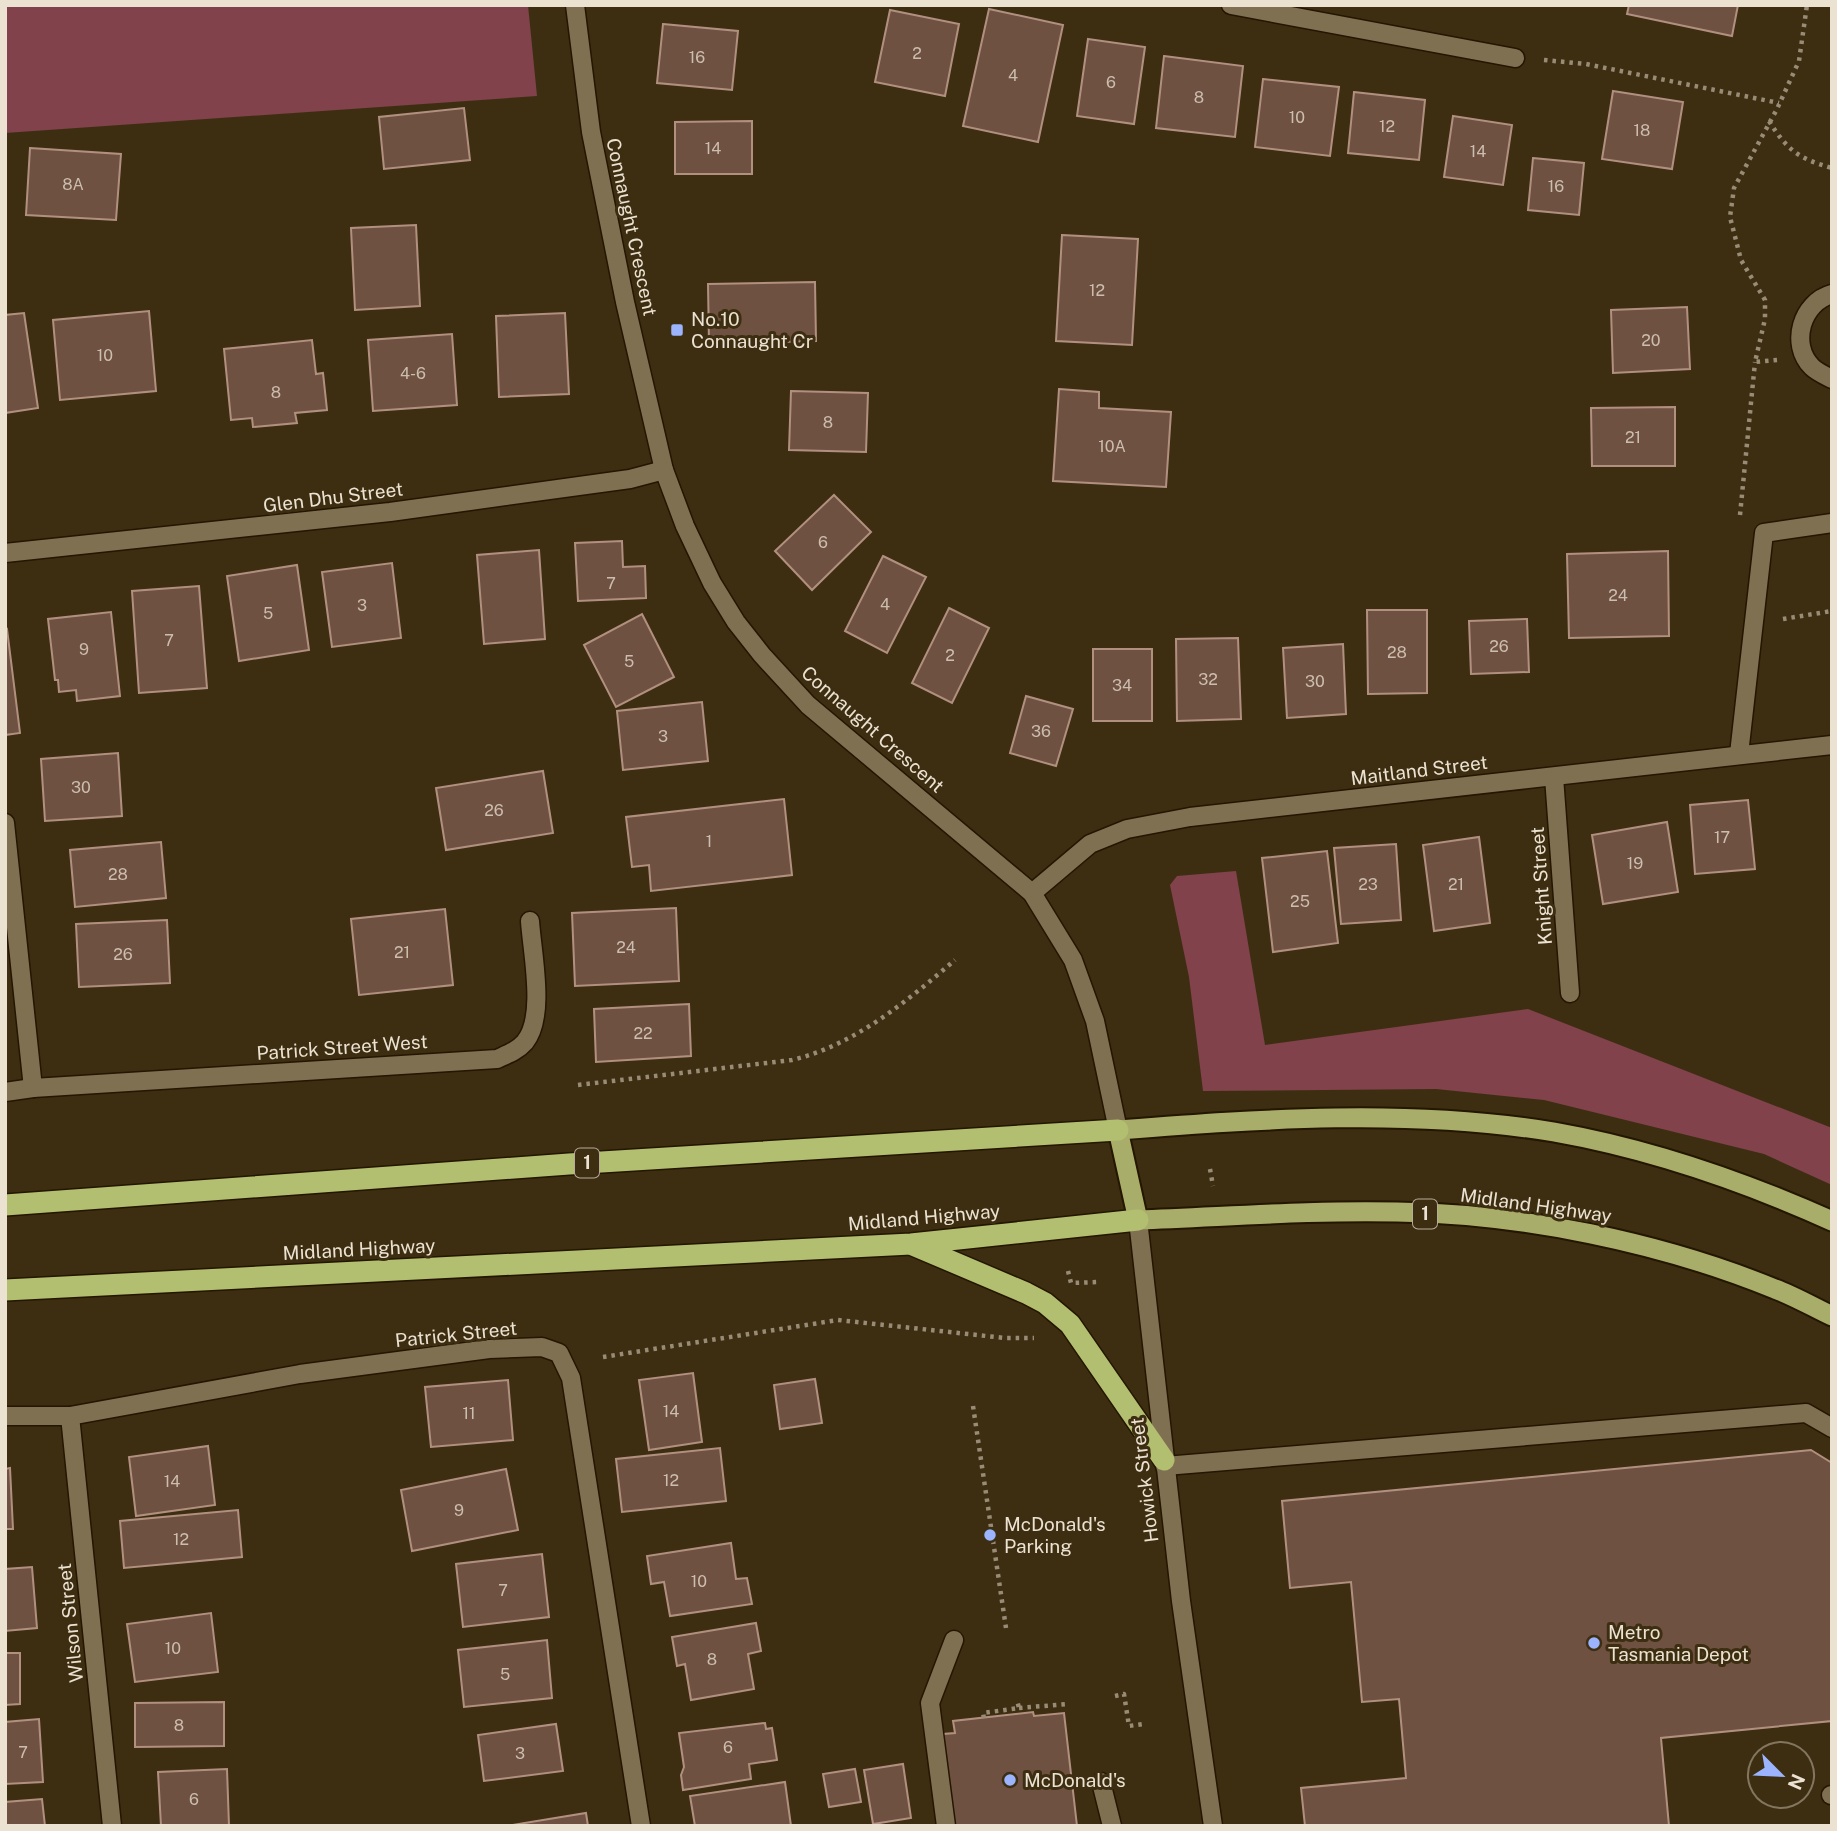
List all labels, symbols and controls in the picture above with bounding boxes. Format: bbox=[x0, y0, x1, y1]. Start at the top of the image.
house number: 2 bbox=[912, 44, 922, 63]
house number: 16 bbox=[689, 48, 705, 67]
house number: 4 bbox=[1008, 66, 1018, 85]
house number: 6 bbox=[1106, 73, 1116, 92]
house number: 8 bbox=[1194, 88, 1204, 107]
house number: 10 bbox=[1289, 108, 1305, 127]
house number: 12 bbox=[1379, 117, 1395, 136]
house number: 18 bbox=[1634, 121, 1650, 140]
street label: Connaught Crescent bbox=[602, 136, 662, 318]
house number: 14 bbox=[705, 139, 721, 158]
house number: 14 bbox=[1470, 142, 1486, 161]
house number: 8A bbox=[62, 175, 84, 194]
house number: 16 bbox=[1548, 177, 1564, 196]
house number: 12 bbox=[1089, 281, 1105, 300]
place label: No.10 Connaught Cr bbox=[691, 308, 813, 352]
marker: No.10 Connaught Cr bbox=[669, 322, 685, 338]
house number: 20 bbox=[1641, 331, 1661, 350]
house number: 10 bbox=[97, 346, 113, 365]
house number: 4-6 bbox=[400, 364, 426, 383]
house number: 8 bbox=[271, 383, 281, 402]
house number: 8 bbox=[823, 413, 833, 432]
house number: 21 bbox=[1625, 428, 1641, 447]
house number: 10A bbox=[1098, 437, 1126, 456]
street label: Glen Dhu Street bbox=[262, 478, 404, 516]
house number: 6 bbox=[818, 533, 828, 552]
house number: 7 bbox=[606, 574, 616, 593]
house number: 24 bbox=[1608, 586, 1628, 605]
house number: 4 bbox=[880, 595, 890, 614]
house number: 3 bbox=[357, 596, 367, 615]
house number: 5 bbox=[263, 604, 273, 623]
house number: 7 bbox=[164, 631, 174, 650]
house number: 26 bbox=[1489, 637, 1509, 656]
house number: 9 bbox=[79, 640, 89, 659]
house number: 28 bbox=[1387, 643, 1407, 662]
house number: 2 bbox=[945, 646, 955, 665]
house number: 5 bbox=[624, 652, 634, 671]
street label: Connaught Crescent bbox=[797, 661, 949, 797]
house number: 32 bbox=[1198, 670, 1218, 689]
house number: 30 bbox=[1305, 672, 1325, 691]
house number: 34 bbox=[1112, 676, 1132, 695]
house number: 36 bbox=[1031, 722, 1051, 741]
house number: 3 bbox=[658, 727, 668, 746]
street label: Maitland Street bbox=[1349, 751, 1489, 789]
house number: 30 bbox=[71, 778, 91, 797]
house number: 26 bbox=[484, 801, 504, 820]
street label: Knight Street bbox=[1526, 826, 1556, 946]
house number: 17 bbox=[1714, 828, 1730, 847]
house number: 1 bbox=[706, 832, 712, 851]
house number: 19 bbox=[1627, 854, 1643, 873]
house number: 28 bbox=[108, 865, 128, 884]
house number: 23 bbox=[1358, 875, 1378, 894]
house number: 21 bbox=[1448, 875, 1464, 894]
house number: 25 bbox=[1290, 892, 1310, 911]
house number: 24 bbox=[616, 938, 636, 957]
house number: 21 bbox=[394, 943, 410, 962]
house number: 26 bbox=[113, 945, 133, 964]
house number: 22 bbox=[633, 1024, 653, 1043]
street label: Patrick Street West bbox=[256, 1030, 428, 1064]
road number: 1 bbox=[575, 1148, 599, 1178]
street label: Midland Highway bbox=[1459, 1183, 1613, 1227]
street label: Midland Highway bbox=[847, 1199, 1001, 1235]
road number: 1 bbox=[1413, 1199, 1437, 1228]
street label: Midland Highway bbox=[282, 1234, 436, 1264]
street label: Patrick Street bbox=[394, 1317, 518, 1351]
house number: 14 bbox=[663, 1402, 679, 1421]
house number: 11 bbox=[462, 1404, 476, 1423]
street label: Howick Street bbox=[1125, 1416, 1163, 1544]
house number: 12 bbox=[663, 1471, 679, 1490]
house number: 14 bbox=[164, 1472, 180, 1491]
house number: 9 bbox=[454, 1501, 464, 1520]
place label: McDonald's Parking bbox=[1004, 1513, 1106, 1557]
marker: McDonald's Parking bbox=[982, 1527, 998, 1543]
house number: 12 bbox=[173, 1530, 189, 1549]
street label: Wilson Street bbox=[53, 1562, 87, 1684]
house number: 10 bbox=[691, 1572, 707, 1591]
house number: 7 bbox=[498, 1581, 508, 1600]
place label: Metro Tasmania Depot bbox=[1608, 1621, 1749, 1665]
marker: Metro Tasmania Depot bbox=[1586, 1635, 1602, 1651]
house number: 10 bbox=[165, 1639, 181, 1658]
house number: 8 bbox=[707, 1650, 717, 1669]
house number: 5 bbox=[500, 1665, 510, 1684]
house number: 8 bbox=[174, 1716, 184, 1735]
house number: 6 bbox=[723, 1738, 733, 1757]
north arrow bbox=[1746, 1740, 1816, 1810]
house number: 7 bbox=[18, 1743, 28, 1762]
house number: 3 bbox=[515, 1744, 525, 1763]
place label: McDonald's bbox=[1024, 1769, 1126, 1791]
text: N bbox=[1783, 1771, 1810, 1793]
marker: McDonald's bbox=[1002, 1772, 1018, 1788]
house number: 6 bbox=[189, 1790, 199, 1809]

